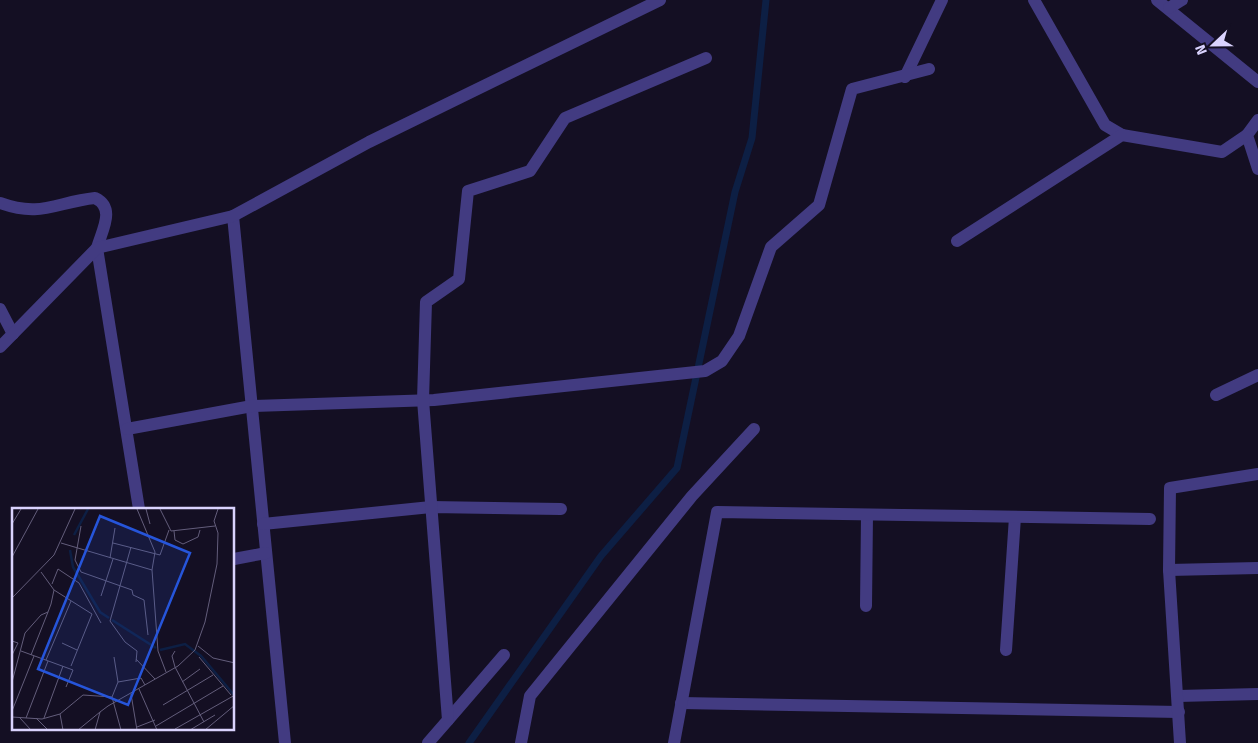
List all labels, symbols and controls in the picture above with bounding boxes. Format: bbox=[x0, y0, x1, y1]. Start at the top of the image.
north arrow bbox=[1188, 20, 1238, 70]
text: N bbox=[1192, 42, 1211, 57]
inset map bbox=[12, 508, 235, 730]

